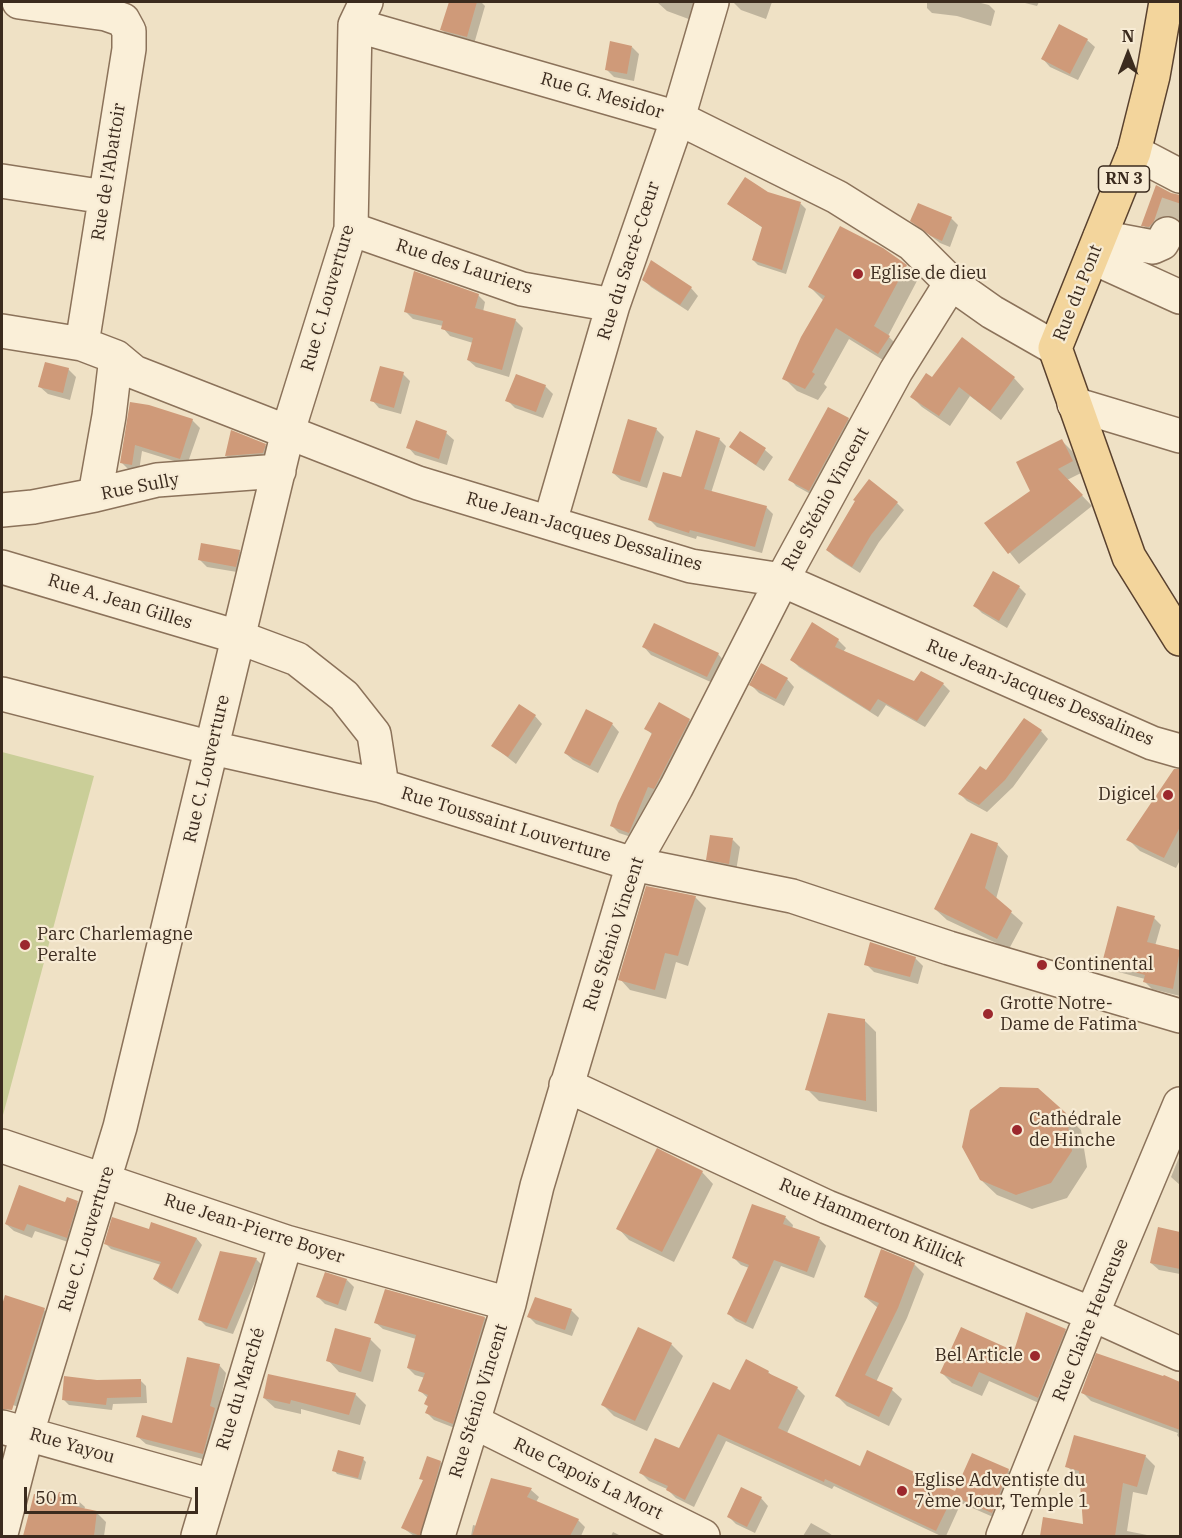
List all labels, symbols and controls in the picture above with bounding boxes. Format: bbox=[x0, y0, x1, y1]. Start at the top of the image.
north arrow bbox=[1098, 24, 1158, 84]
text: N bbox=[1122, 26, 1134, 46]
street label: Rue G. Mesidor bbox=[538, 68, 666, 124]
street label: Rue de l'Abattoir bbox=[87, 102, 131, 242]
road number: RN 3 bbox=[1098, 166, 1150, 192]
street label: Rue du Sacré-Cœur bbox=[593, 179, 665, 343]
street label: Rue C. Louverture bbox=[297, 222, 359, 374]
street label: Rue des Lauriers bbox=[393, 235, 535, 299]
street label: Rue du Pont bbox=[1049, 242, 1107, 344]
place label: Eglise de dieu bbox=[870, 263, 987, 285]
marker: Eglise de dieu bbox=[851, 267, 865, 281]
street label: Rue Sténio Vincent bbox=[778, 424, 874, 574]
street label: Rue Sully bbox=[99, 469, 181, 505]
street label: Rue Jean-Jacques Dessalines bbox=[463, 488, 705, 576]
street label: Rue A. Jean Gilles bbox=[45, 570, 195, 634]
street label: Rue Jean-Jacques Dessalines bbox=[923, 635, 1157, 751]
street label: Rue C. Louverture bbox=[179, 693, 235, 845]
street label: Rue Toussaint Louverture bbox=[398, 783, 614, 867]
place label: Digicel bbox=[1098, 784, 1156, 806]
marker: Digicel bbox=[1161, 788, 1175, 802]
street label: Rue Sténio Vincent bbox=[579, 854, 649, 1014]
place label: Parc Charlemagne Peralte bbox=[37, 924, 193, 966]
marker: Parc Charlemagne Peralte bbox=[18, 938, 32, 952]
place label: Continental bbox=[1054, 954, 1153, 976]
marker: Continental bbox=[1035, 958, 1049, 972]
place label: Grotte Notre- Dame de Fatima bbox=[1000, 993, 1137, 1036]
marker: Grotte Notre- Dame de Fatima bbox=[981, 1007, 995, 1021]
place label: Cathédrale de Hinche bbox=[1029, 1109, 1121, 1152]
marker: Cathédrale de Hinche bbox=[1010, 1123, 1024, 1137]
street label: Rue C. Louverture bbox=[55, 1164, 119, 1314]
street label: Rue Hammerton Killick bbox=[776, 1174, 968, 1272]
street label: Rue Jean-Pierre Boyer bbox=[161, 1190, 347, 1268]
street label: Rue Claire Heureuse bbox=[1048, 1236, 1134, 1404]
street label: Rue Sténio Vincent bbox=[445, 1321, 513, 1481]
street label: Rue du Marché bbox=[212, 1325, 270, 1453]
place label: Bel Article bbox=[935, 1345, 1023, 1367]
marker: Bel Article bbox=[1028, 1349, 1042, 1363]
street label: Rue Yayou bbox=[27, 1424, 117, 1468]
street label: Rue Capois La Mort bbox=[510, 1433, 666, 1525]
place label: Eglise Adventiste du 7ème Jour, Temple 1 bbox=[914, 1470, 1089, 1512]
scale bar bbox=[27, 1475, 201, 1513]
marker: Eglise Adventiste du 7ème Jour, Temple 1 bbox=[895, 1484, 909, 1498]
text: 50 m bbox=[35, 1486, 78, 1509]

